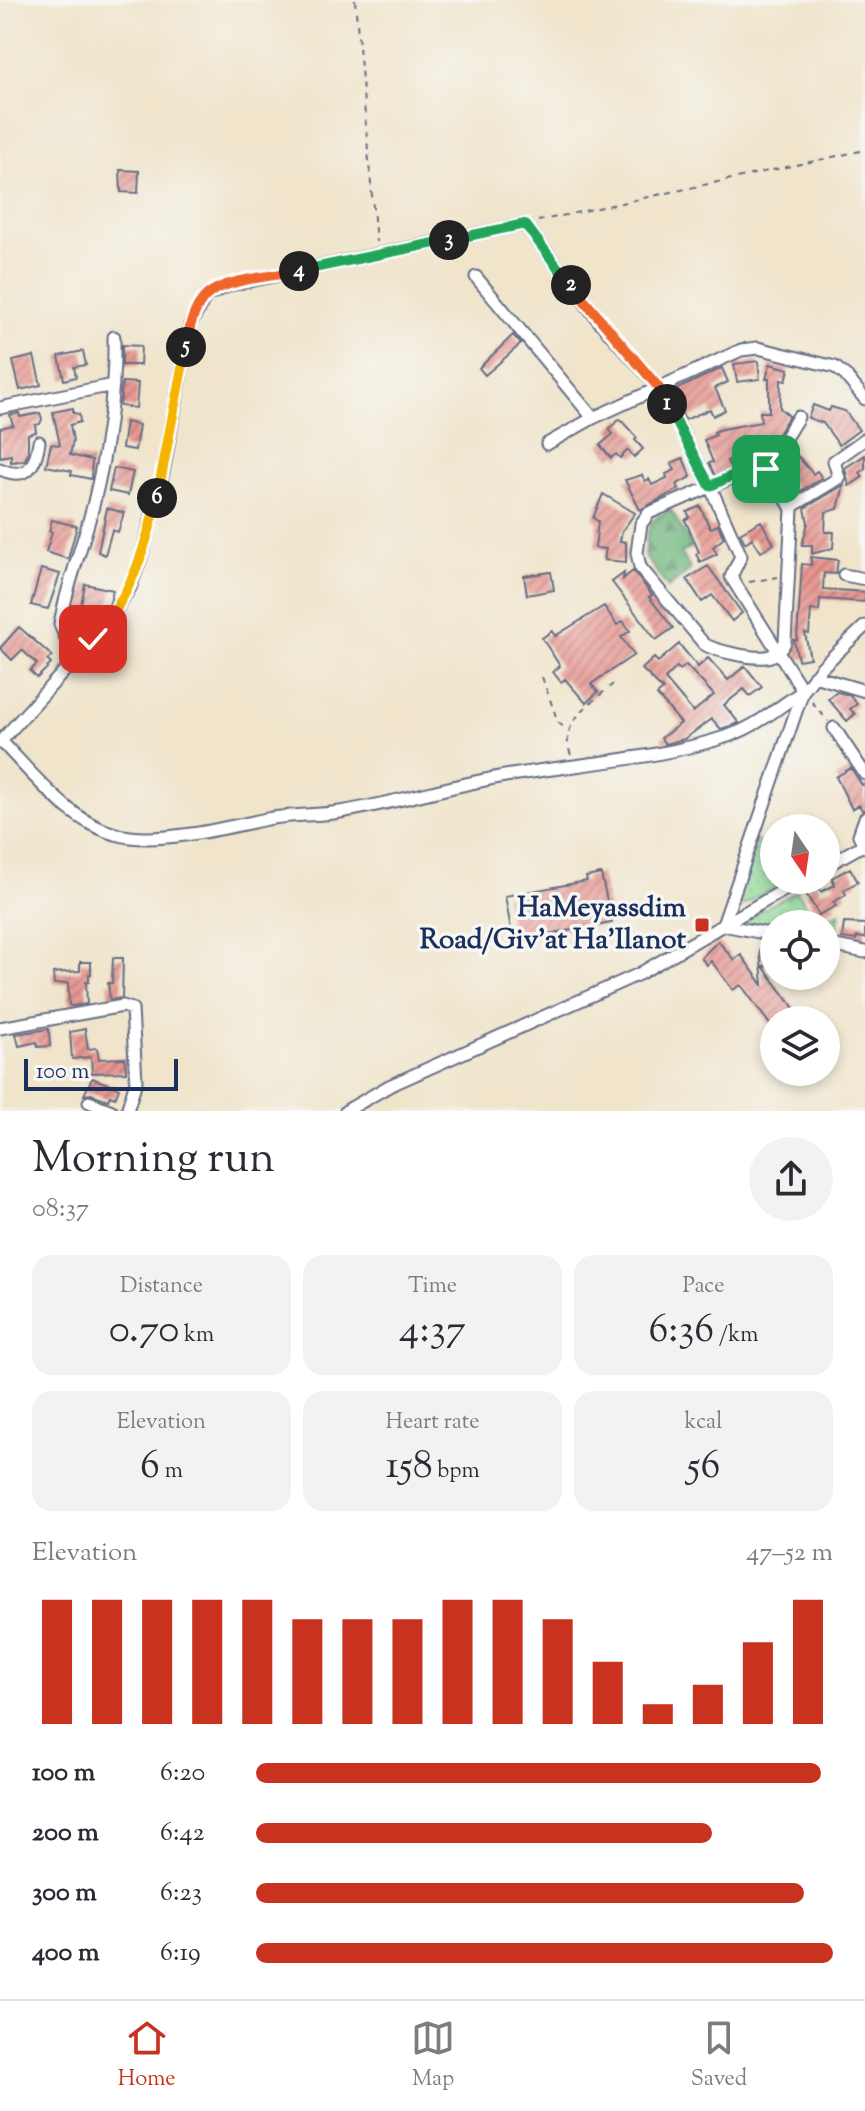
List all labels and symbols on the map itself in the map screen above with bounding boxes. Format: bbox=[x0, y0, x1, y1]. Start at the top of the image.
pin: 3 bbox=[429, 220, 469, 260]
pin: 4 bbox=[279, 251, 319, 291]
pin: 2 bbox=[551, 265, 591, 305]
pin: 5 bbox=[166, 327, 206, 367]
pin: 1 bbox=[647, 384, 687, 424]
pin bbox=[732, 435, 800, 503]
pin: 6 bbox=[137, 478, 177, 518]
pin bbox=[59, 605, 127, 673]
north arrow bbox=[760, 814, 840, 894]
place label: HaMeyassdim Road/Giv'at Ha'Ilanot bbox=[420, 889, 687, 961]
marker: HaMeyassdim Road/Giv'at Ha'Ilanot bbox=[693, 916, 711, 934]
scale bar bbox=[24, 1055, 178, 1091]

